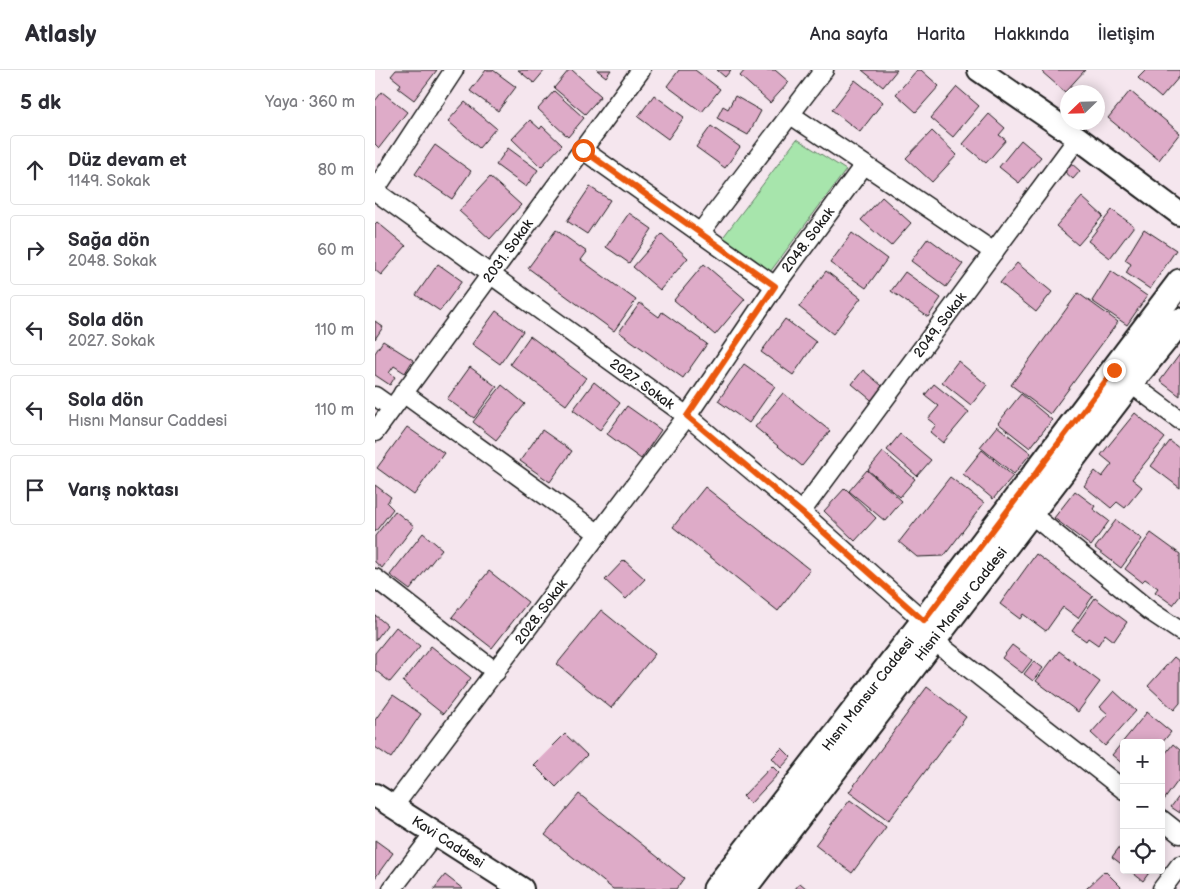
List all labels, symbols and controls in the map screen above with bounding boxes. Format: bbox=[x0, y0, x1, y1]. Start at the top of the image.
text: Atlasly bbox=[25, 20, 96, 49]
text: Ana sayfa bbox=[810, 24, 888, 45]
text: Harita bbox=[916, 24, 965, 45]
text: Hakkında bbox=[993, 24, 1069, 45]
text: İletişim bbox=[1097, 24, 1155, 45]
north arrow bbox=[1060, 85, 1105, 130]
text: 5 dk bbox=[20, 90, 61, 115]
text: Yaya · 360 m bbox=[265, 93, 355, 112]
route start bbox=[572, 139, 595, 162]
text: Düz devam et bbox=[68, 149, 187, 172]
icon: ahead bbox=[21, 156, 49, 184]
text: 80 m bbox=[318, 161, 354, 180]
text: 1149. Sokak bbox=[68, 172, 150, 191]
street label: 2048. Sokak bbox=[778, 204, 838, 276]
street label: 2031. Sokak bbox=[479, 216, 537, 286]
text: Sağa dön bbox=[68, 229, 150, 252]
icon: right bbox=[21, 236, 49, 264]
text: 60 m bbox=[317, 241, 354, 260]
text: 2048. Sokak bbox=[68, 252, 156, 271]
street label: 2049. Sokak bbox=[910, 289, 970, 361]
text: Sola dön bbox=[68, 309, 144, 332]
icon: left bbox=[21, 316, 49, 344]
text: 110 m bbox=[315, 321, 354, 340]
text: 2027. Sokak bbox=[68, 332, 155, 351]
street label: 2027. Sokak bbox=[606, 355, 678, 413]
route end bbox=[1103, 359, 1126, 382]
text: Sola dön bbox=[68, 389, 144, 412]
icon: left bbox=[21, 396, 49, 424]
text: 110 m bbox=[315, 401, 354, 420]
text: Hısnı Mansur Caddesi bbox=[68, 412, 227, 431]
icon: arrive bbox=[21, 476, 49, 504]
text: Varış noktası bbox=[68, 479, 179, 502]
street label: Hisni Mansur Caddesi bbox=[911, 544, 1011, 664]
street label: 2028. Sokak bbox=[511, 576, 571, 648]
street label: Hısnı Mansur Caddesi bbox=[818, 634, 918, 754]
map controls bbox=[1120, 739, 1165, 874]
button: + bbox=[1120, 739, 1165, 784]
button: − bbox=[1120, 784, 1165, 829]
street label: Kavi Caddesi bbox=[409, 812, 487, 872]
button: locate bbox=[1120, 829, 1165, 874]

